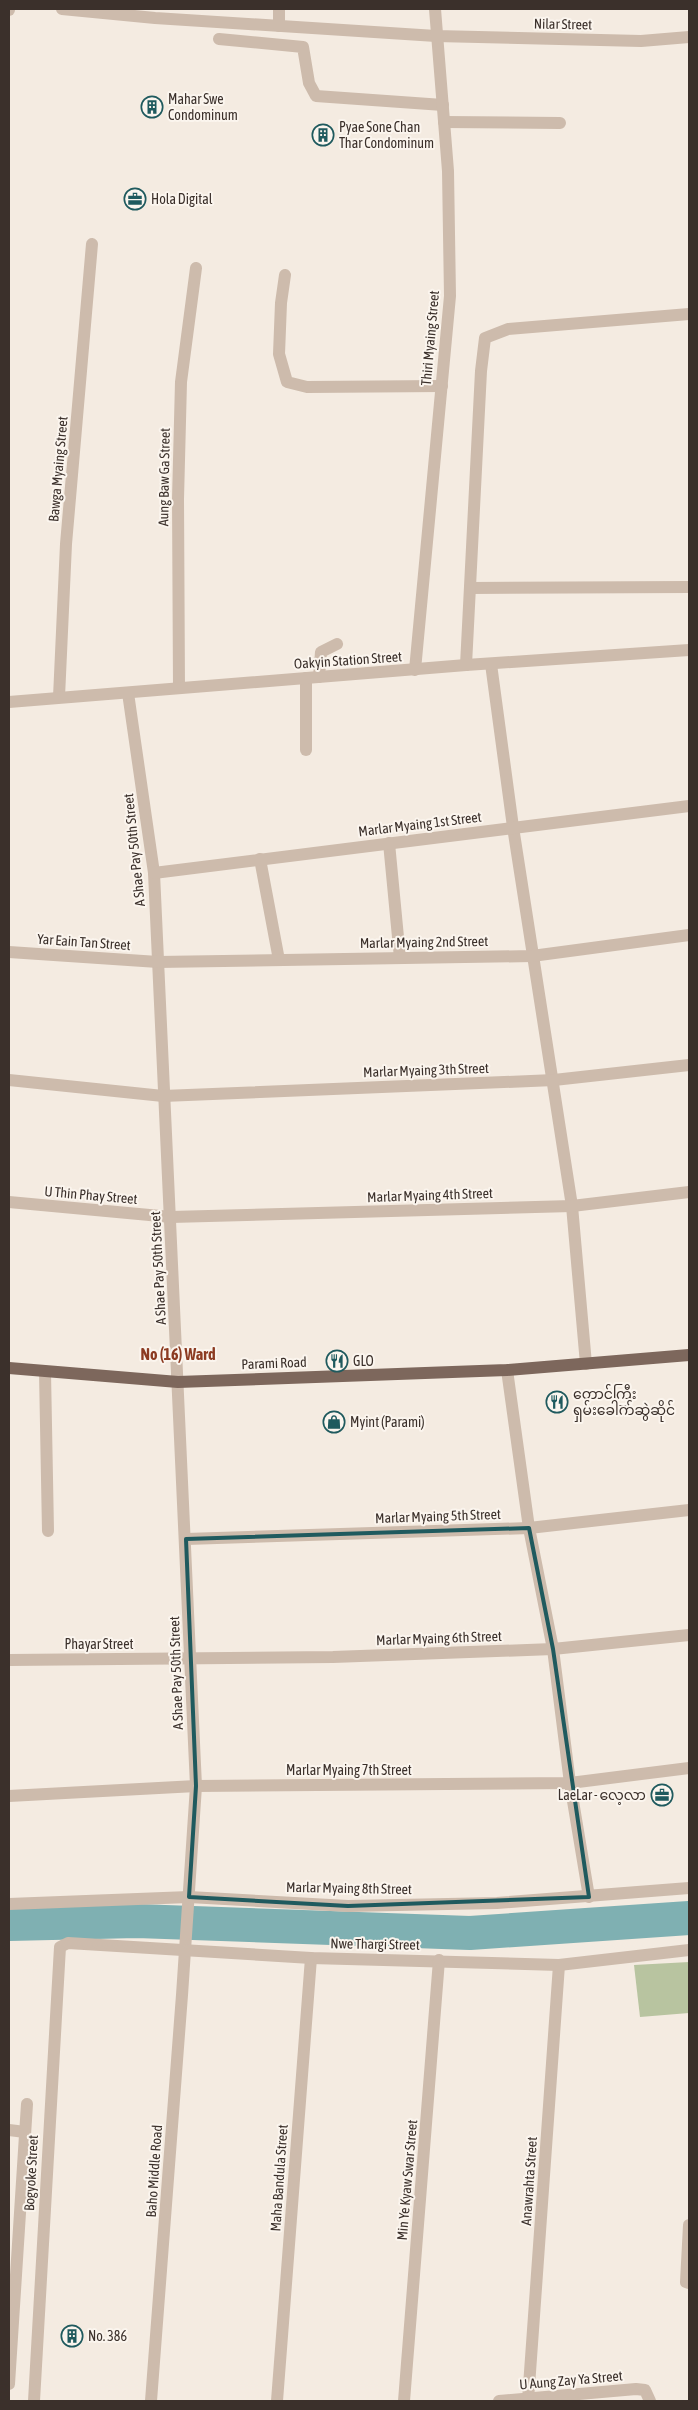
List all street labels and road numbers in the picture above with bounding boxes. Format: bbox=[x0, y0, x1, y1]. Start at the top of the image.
street label: Nilar Street bbox=[534, 15, 592, 33]
street label: Thiri Myaing Street bbox=[418, 290, 442, 386]
street label: Bawga Myaing Street bbox=[45, 416, 71, 522]
street label: Aung Baw Ga Street bbox=[155, 428, 173, 526]
street label: Oakyin Station Street bbox=[293, 648, 403, 672]
street label: A Shae Pay 50th Street bbox=[120, 793, 148, 907]
street label: Marlar Myaing 1st Street bbox=[358, 809, 482, 839]
street label: Yar Eain Tan Street bbox=[37, 931, 131, 953]
street label: Marlar Myaing 2nd Street bbox=[360, 933, 488, 951]
street label: Marlar Myaing 3th Street bbox=[363, 1060, 489, 1080]
street label: U Thin Phay Street bbox=[44, 1183, 138, 1207]
street label: Marlar Myaing 4th Street bbox=[367, 1185, 493, 1205]
street label: A Shae Pay 50th Street bbox=[147, 1211, 169, 1325]
street label: Parami Road bbox=[241, 1354, 307, 1372]
street label: Marlar Myaing 5th Street bbox=[375, 1506, 501, 1526]
street label: A Shae Pay 50th Street bbox=[166, 1616, 186, 1730]
street label: Marlar Myaing 6th Street bbox=[376, 1628, 502, 1648]
street label: Phayar Street bbox=[64, 1636, 134, 1652]
street label: Marlar Myaing 7th Street bbox=[286, 1762, 412, 1778]
street label: Marlar Myaing 8th Street bbox=[286, 1879, 412, 1897]
street label: Nwe Thargi Street bbox=[330, 1935, 420, 1953]
street label: Min Ye Kyaw Swar Street bbox=[394, 2119, 420, 2241]
street label: Baho Middle Road bbox=[143, 2124, 165, 2218]
street label: Maha Bandula Street bbox=[267, 2124, 291, 2232]
street label: Bogyoke Street bbox=[21, 2134, 41, 2212]
street label: Anawrahta Street bbox=[518, 2136, 540, 2226]
street label: U Aung Zay Ya Street bbox=[519, 2368, 623, 2392]

